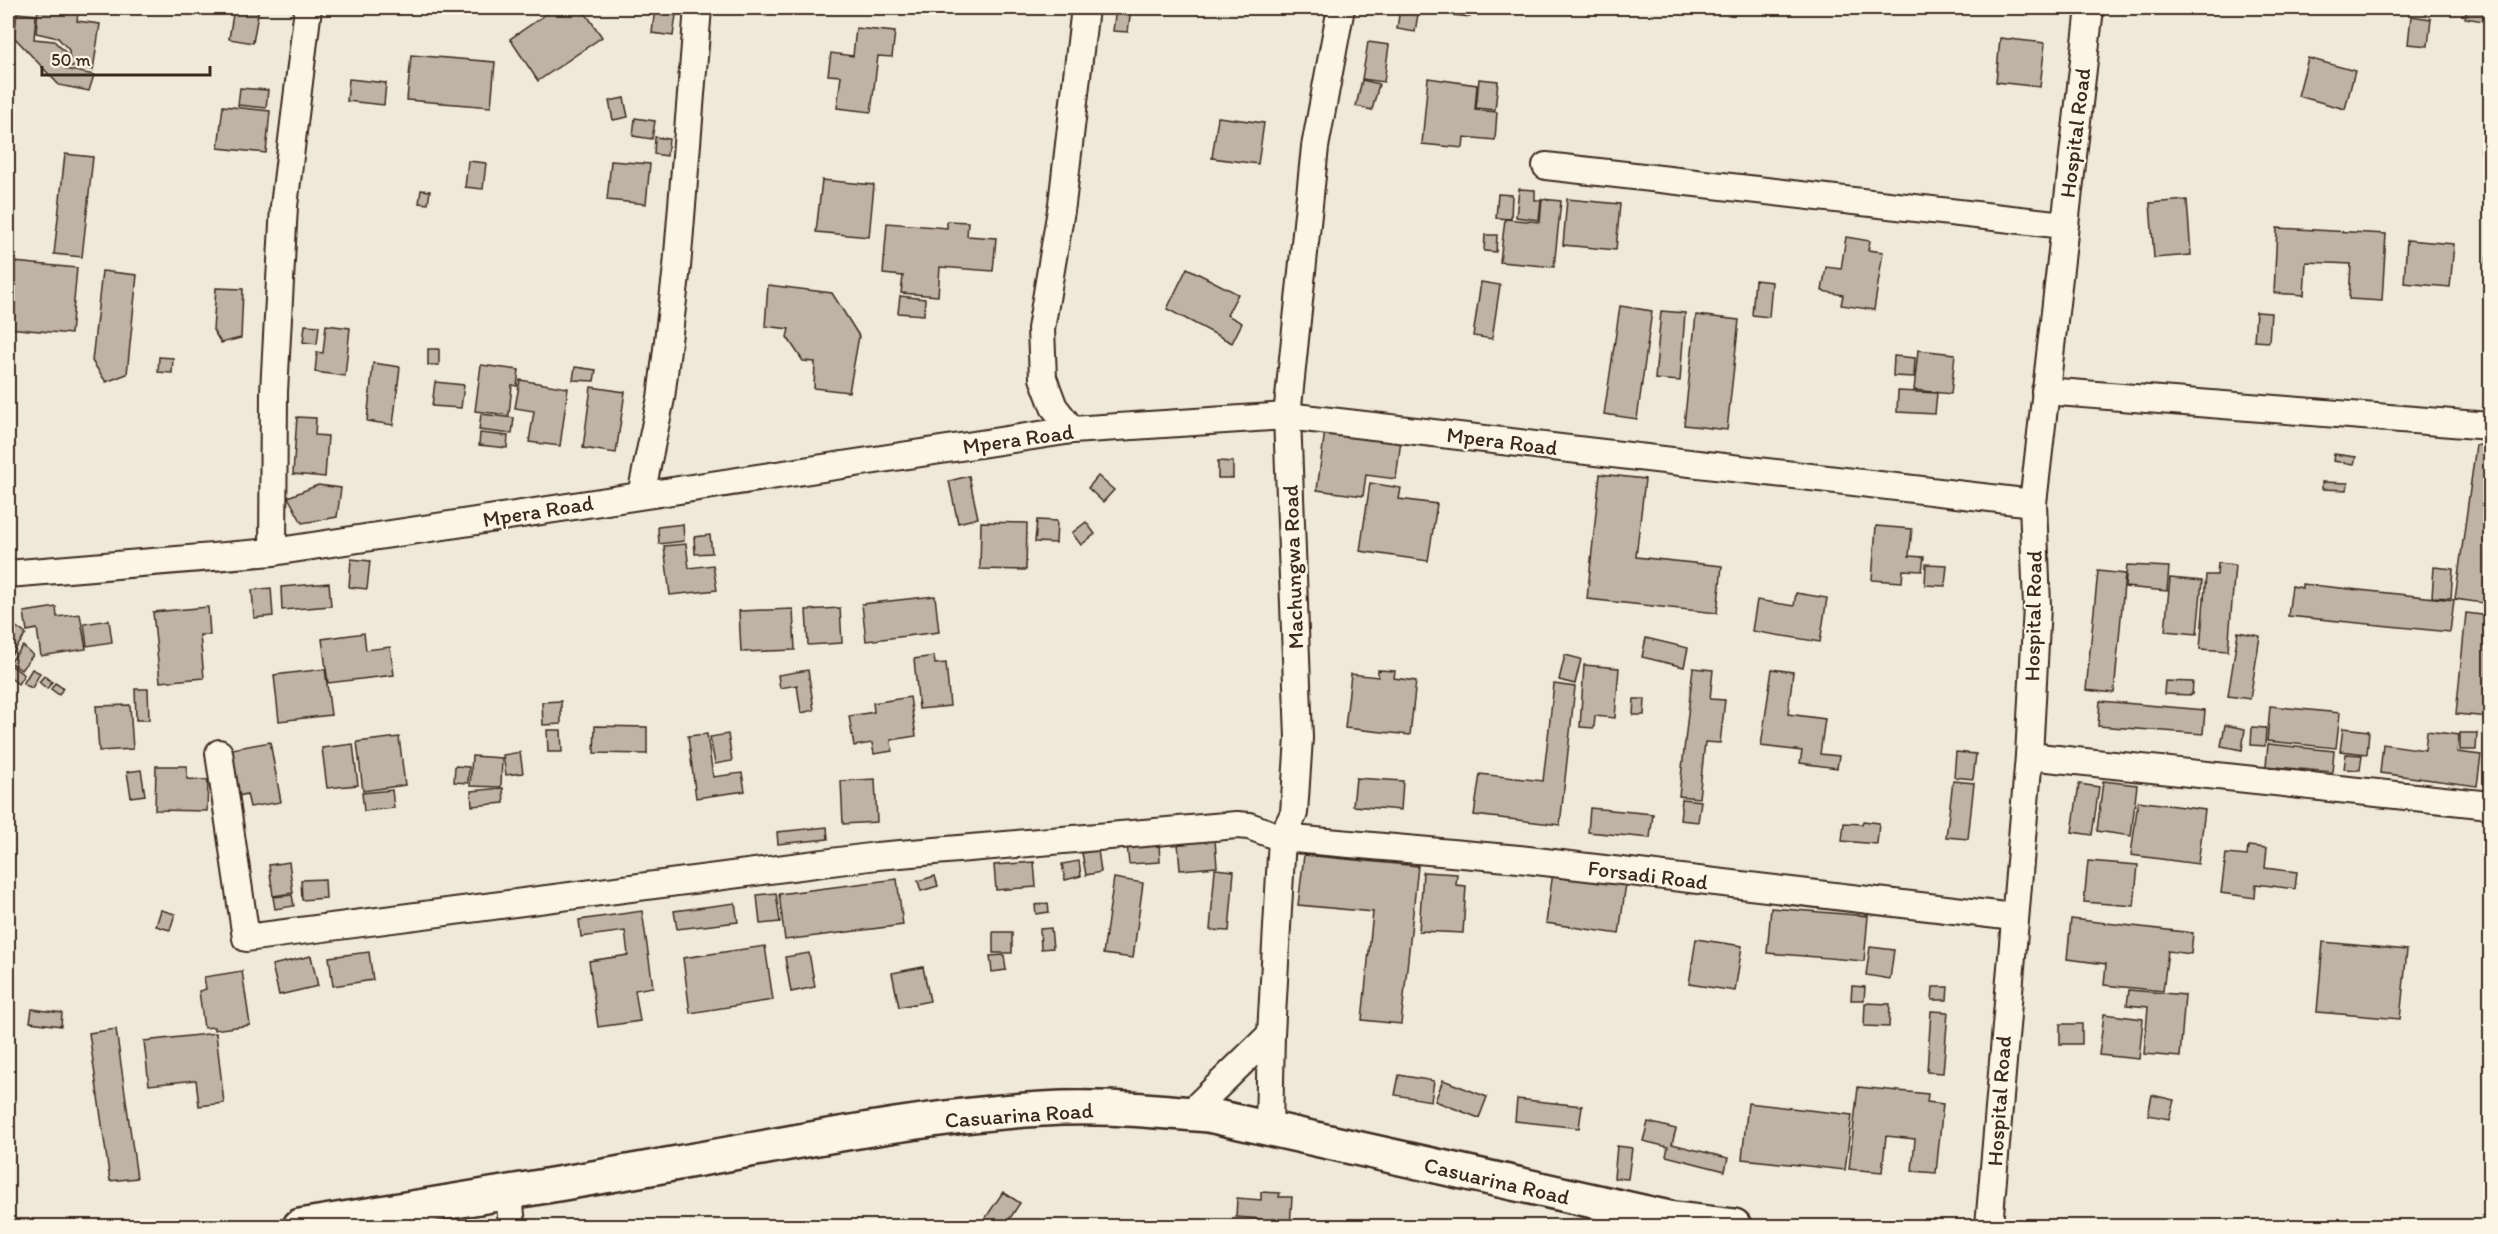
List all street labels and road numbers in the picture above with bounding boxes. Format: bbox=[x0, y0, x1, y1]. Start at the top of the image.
street label: Hospital Road bbox=[2054, 66, 2096, 199]
street label: Mpera Road bbox=[961, 418, 1075, 460]
street label: Mpera Road bbox=[1445, 421, 1559, 461]
street label: Machungwa Road bbox=[1277, 484, 1309, 650]
street label: Mpera Road bbox=[481, 489, 595, 533]
street label: Hospital Road bbox=[2018, 550, 2048, 682]
street label: Forsadi Road bbox=[1586, 854, 1710, 896]
street label: Hospital Road bbox=[1981, 1035, 2017, 1167]
street label: Casuarina Road bbox=[944, 1096, 1094, 1134]
street label: Casuarina Road bbox=[1421, 1151, 1573, 1211]

